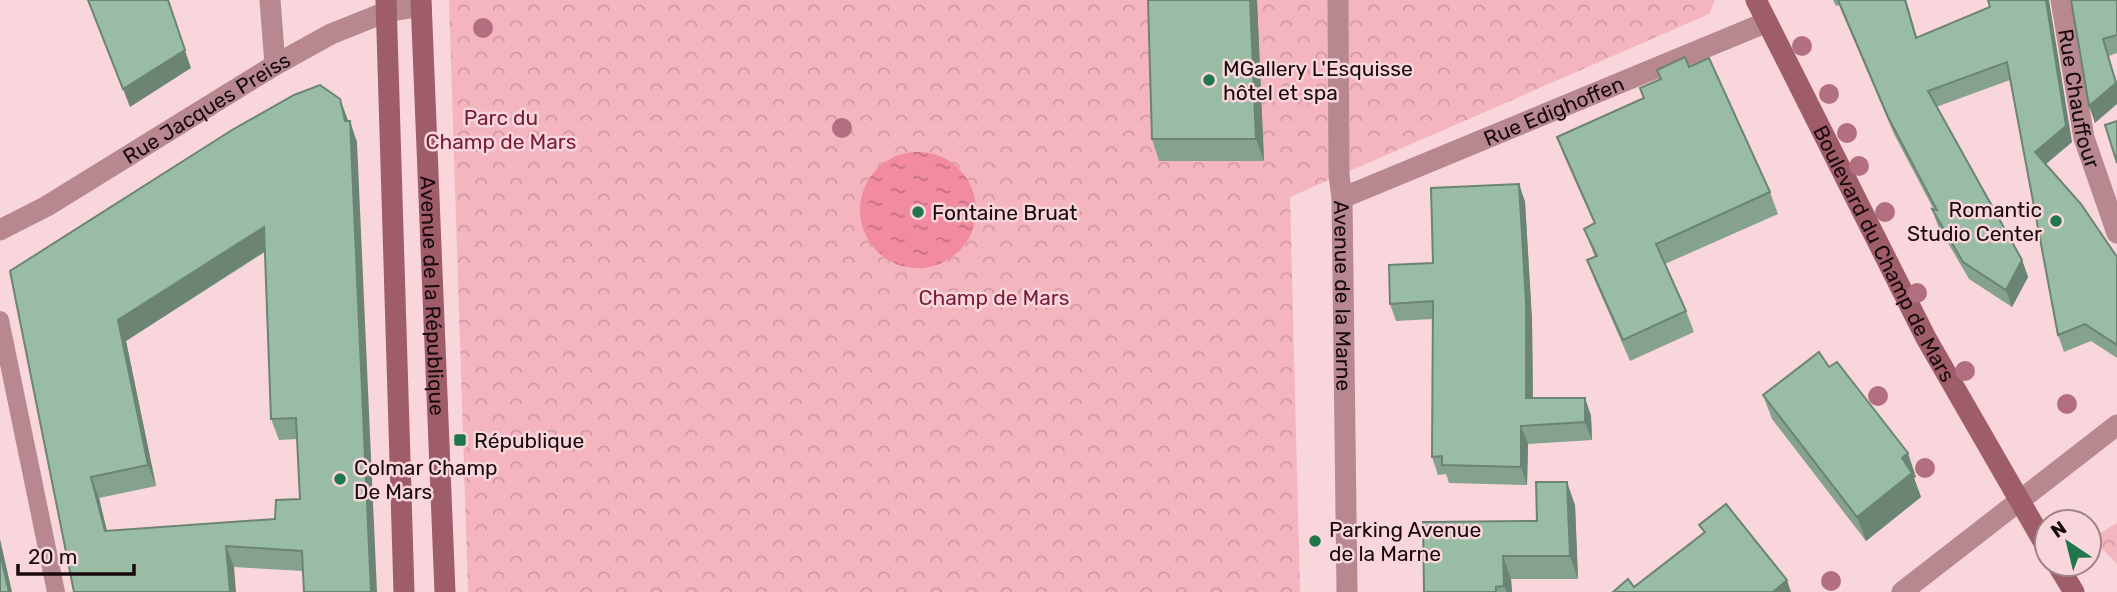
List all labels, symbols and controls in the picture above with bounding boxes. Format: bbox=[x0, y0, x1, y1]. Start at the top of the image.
street label: Rue Chauffour bbox=[2053, 27, 2106, 171]
street label: Rue Jacques Preiss bbox=[118, 47, 294, 169]
place label: MGallery L'Esquisse hôtel et spa bbox=[1223, 56, 1413, 105]
street label: Rue Edighoffen bbox=[1480, 70, 1627, 151]
marker: MGallery L'Esquisse hôtel et spa bbox=[1201, 72, 1217, 88]
park label: Parc du Champ de Mars bbox=[425, 105, 577, 154]
street label: Boulevard du Champ de Mars bbox=[1808, 121, 1961, 386]
street label: Avenue de la République bbox=[416, 175, 450, 416]
place label: Romantic Studio Center bbox=[1907, 197, 2042, 246]
place label: Fontaine Bruat bbox=[932, 200, 1078, 225]
street label: Avenue de la Marne bbox=[1330, 200, 1357, 391]
marker: Fontaine Bruat bbox=[910, 204, 926, 220]
marker: Romantic Studio Center bbox=[2048, 213, 2064, 229]
park label: Champ de Mars bbox=[918, 285, 1070, 310]
place label: République bbox=[474, 428, 584, 453]
marker: République bbox=[452, 432, 468, 448]
place label: Colmar Champ De Mars bbox=[354, 455, 498, 504]
marker: Colmar Champ De Mars bbox=[332, 471, 348, 487]
north arrow bbox=[2033, 508, 2103, 578]
text: N bbox=[2046, 516, 2071, 543]
place label: Parking Avenue de la Marne bbox=[1329, 517, 1481, 566]
scale bar bbox=[18, 532, 133, 576]
marker: Parking Avenue de la Marne bbox=[1307, 533, 1323, 549]
text: 20 m bbox=[28, 544, 77, 569]

